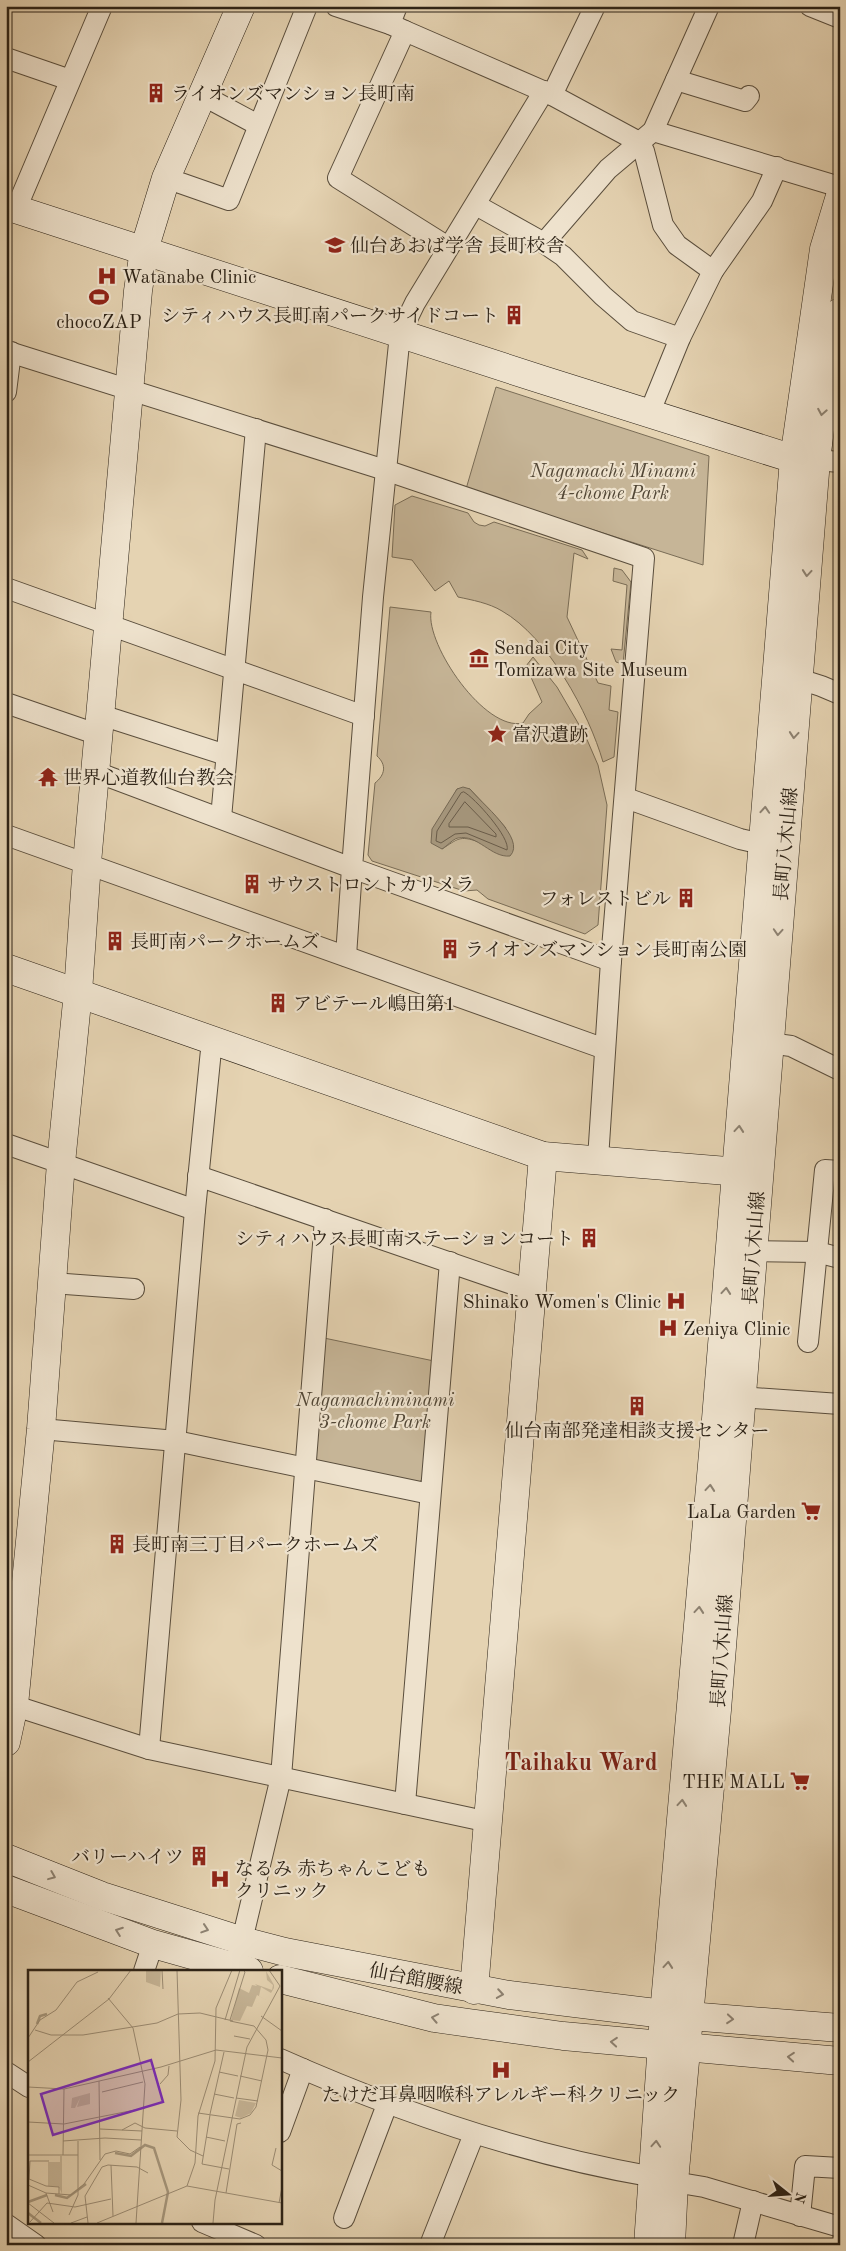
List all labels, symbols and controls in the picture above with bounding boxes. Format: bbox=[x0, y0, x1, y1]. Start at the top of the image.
building icon: ライオンズマンション長町南 bbox=[145, 82, 167, 104]
place label: ライオンズマンション長町南 bbox=[171, 83, 415, 105]
school or university icon: 仙台あおば学舎 長町校舎 bbox=[324, 234, 346, 256]
place label: 仙台あおば学舎 長町校舎 bbox=[350, 235, 564, 257]
hospital icon: Watanabe Clinic bbox=[96, 265, 118, 287]
place label: Watanabe Clinic bbox=[122, 269, 256, 288]
sports icon: chocoZAP bbox=[88, 286, 110, 308]
building icon: シティハウス長町南パークサイドコート bbox=[503, 304, 525, 326]
place label: シティハウス長町南パークサイドコート bbox=[161, 305, 499, 327]
place label: chocoZAP bbox=[56, 314, 142, 333]
one-way arrow bbox=[818, 407, 828, 416]
park label: Nagamachi Minami 4-chome Park bbox=[529, 463, 696, 504]
one-way arrow bbox=[802, 570, 813, 578]
place label: Sendai City Tomizawa Site Museum bbox=[494, 640, 688, 681]
museum icon: Sendai City Tomizawa Site Museum bbox=[468, 647, 490, 669]
place icon: 富沢遺跡 bbox=[486, 723, 508, 745]
place label: 富沢遺跡 bbox=[512, 724, 588, 746]
one-way arrow bbox=[789, 732, 800, 740]
temple icon: 世界心道教仙台教会 bbox=[37, 766, 59, 788]
place label: 世界心道教仙台教会 bbox=[63, 767, 234, 789]
street label: 長町八木山線 bbox=[770, 786, 802, 902]
one-way arrow bbox=[760, 806, 771, 814]
building icon: サウストロントカリメラ bbox=[241, 873, 263, 895]
place label: サウストロントカリメラ bbox=[267, 876, 474, 896]
building icon: フォレストビル bbox=[675, 887, 697, 909]
place label: フォレストビル bbox=[540, 890, 671, 910]
one-way arrow bbox=[773, 928, 784, 936]
building icon: 長町南パークホームズ bbox=[104, 930, 126, 952]
place label: 長町南パークホームズ bbox=[130, 931, 320, 953]
building icon: ライオンズマンション長町南公園 bbox=[439, 938, 461, 960]
place label: ライオンズマンション長町南公園 bbox=[465, 939, 747, 961]
building icon: アビテール嶋田第1 bbox=[267, 992, 289, 1014]
place label: アビテール嶋田第1 bbox=[293, 994, 456, 1015]
one-way arrow bbox=[733, 1125, 744, 1133]
street label: 長町八木山線 bbox=[739, 1190, 769, 1306]
building icon: シティハウス長町南ステーションコート bbox=[578, 1227, 600, 1249]
place label: シティハウス長町南ステーションコート bbox=[235, 1228, 574, 1250]
one-way arrow bbox=[720, 1287, 731, 1295]
hospital icon: Shinako Women's Clinic bbox=[665, 1290, 687, 1312]
place label: Shinako Women's Clinic bbox=[463, 1294, 661, 1313]
hospital icon: Zeniya Clinic bbox=[657, 1317, 679, 1339]
place label: Zeniya Clinic bbox=[683, 1321, 790, 1340]
park label: Nagamachiminami 3-chome Park bbox=[295, 1392, 455, 1433]
building icon: 仙台南部発達相談支援センター bbox=[626, 1395, 648, 1417]
place label: 仙台南部発達相談支援センター bbox=[504, 1420, 770, 1442]
one-way arrow bbox=[704, 1484, 715, 1492]
supermarket icon: LaLa Garden bbox=[800, 1500, 822, 1522]
place label: LaLa Garden bbox=[687, 1504, 796, 1523]
building icon: 長町南三丁目パークホームズ bbox=[106, 1533, 128, 1555]
place label: 長町南三丁目パークホームズ bbox=[132, 1534, 379, 1556]
street label: 長町八木山線 bbox=[707, 1593, 737, 1709]
one-way arrow bbox=[693, 1606, 704, 1614]
district label: Taihaku Ward bbox=[504, 1752, 658, 1776]
supermarket icon: THE MALL bbox=[789, 1770, 811, 1792]
place label: THE MALL bbox=[682, 1774, 785, 1793]
one-way arrow bbox=[676, 1799, 687, 1807]
building icon: バリーハイツ bbox=[188, 1845, 210, 1867]
place label: バリーハイツ bbox=[71, 1848, 184, 1868]
place label: なるみ 赤ちゃんこども クリニック bbox=[235, 1859, 430, 1902]
hospital icon: なるみ 赤ちゃんこども クリニック bbox=[209, 1868, 231, 1890]
one-way arrow bbox=[47, 1870, 55, 1880]
one-way arrow bbox=[200, 1923, 209, 1933]
one-way arrow bbox=[115, 1927, 124, 1937]
street label: 仙台館腰線 bbox=[367, 1959, 465, 1999]
one-way arrow bbox=[662, 1961, 673, 1969]
inset map bbox=[28, 1970, 281, 2224]
one-way arrow bbox=[496, 1988, 505, 1998]
one-way arrow bbox=[431, 2013, 440, 2023]
one-way arrow bbox=[726, 2013, 734, 2024]
one-way arrow bbox=[609, 2036, 617, 2047]
one-way arrow bbox=[787, 2051, 795, 2062]
hospital icon: たけだ耳鼻咽喉科アレルギー科クリニック bbox=[490, 2059, 512, 2081]
place label: たけだ耳鼻咽喉科アレルギー科クリニック bbox=[322, 2084, 680, 2106]
one-way arrow bbox=[651, 2140, 662, 2148]
north arrow bbox=[764, 2168, 814, 2218]
text: N bbox=[791, 2190, 808, 2205]

